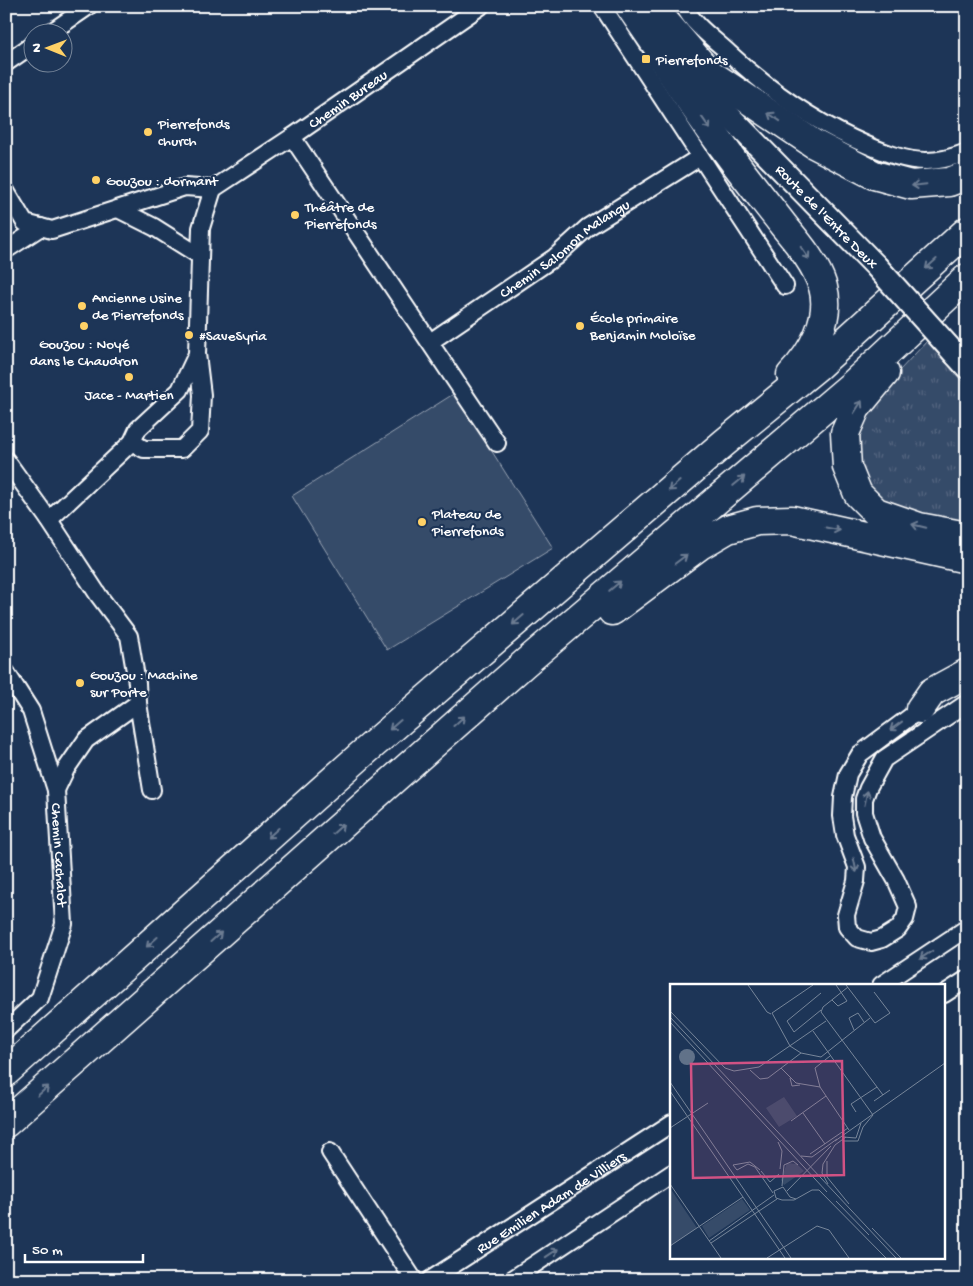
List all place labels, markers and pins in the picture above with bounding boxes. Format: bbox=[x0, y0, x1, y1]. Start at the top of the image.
place label: Pierrefonds bbox=[655, 52, 728, 70]
marker: Pierrefonds bbox=[640, 53, 652, 65]
place label: Pierrefonds church bbox=[157, 116, 230, 151]
marker: Pierrefonds church bbox=[142, 126, 154, 138]
place label: Gouzou : dormant bbox=[106, 173, 220, 191]
marker: Gouzou : dormant bbox=[90, 174, 102, 186]
place label: Théâtre de Pierrefonds bbox=[304, 199, 377, 234]
marker: Théâtre de Pierrefonds bbox=[289, 209, 301, 221]
place label: Ancienne Usine de Pierrefonds bbox=[92, 290, 184, 325]
marker: Ancienne Usine de Pierrefonds bbox=[76, 300, 88, 312]
place label: École primaire Benjamin Moloïse bbox=[589, 310, 696, 345]
marker: Gouzou : Noyé dans le Chaudron bbox=[78, 320, 90, 332]
marker: École primaire Benjamin Moloïse bbox=[574, 320, 586, 332]
place label: #SaveSyria bbox=[199, 328, 267, 346]
marker: #SaveSyria bbox=[183, 329, 195, 341]
place label: Gouzou : Noyé dans le Chaudron bbox=[30, 336, 138, 371]
marker: Jace - Martien bbox=[123, 371, 135, 383]
place label: Jace - Martien bbox=[84, 387, 174, 405]
place label: Plateau de Pierrefonds bbox=[431, 506, 504, 541]
marker: Plateau de Pierrefonds bbox=[416, 516, 428, 528]
place label: Gouzou : Machine sur Porte bbox=[90, 667, 198, 702]
marker: Gouzou : Machine sur Porte bbox=[74, 677, 86, 689]

